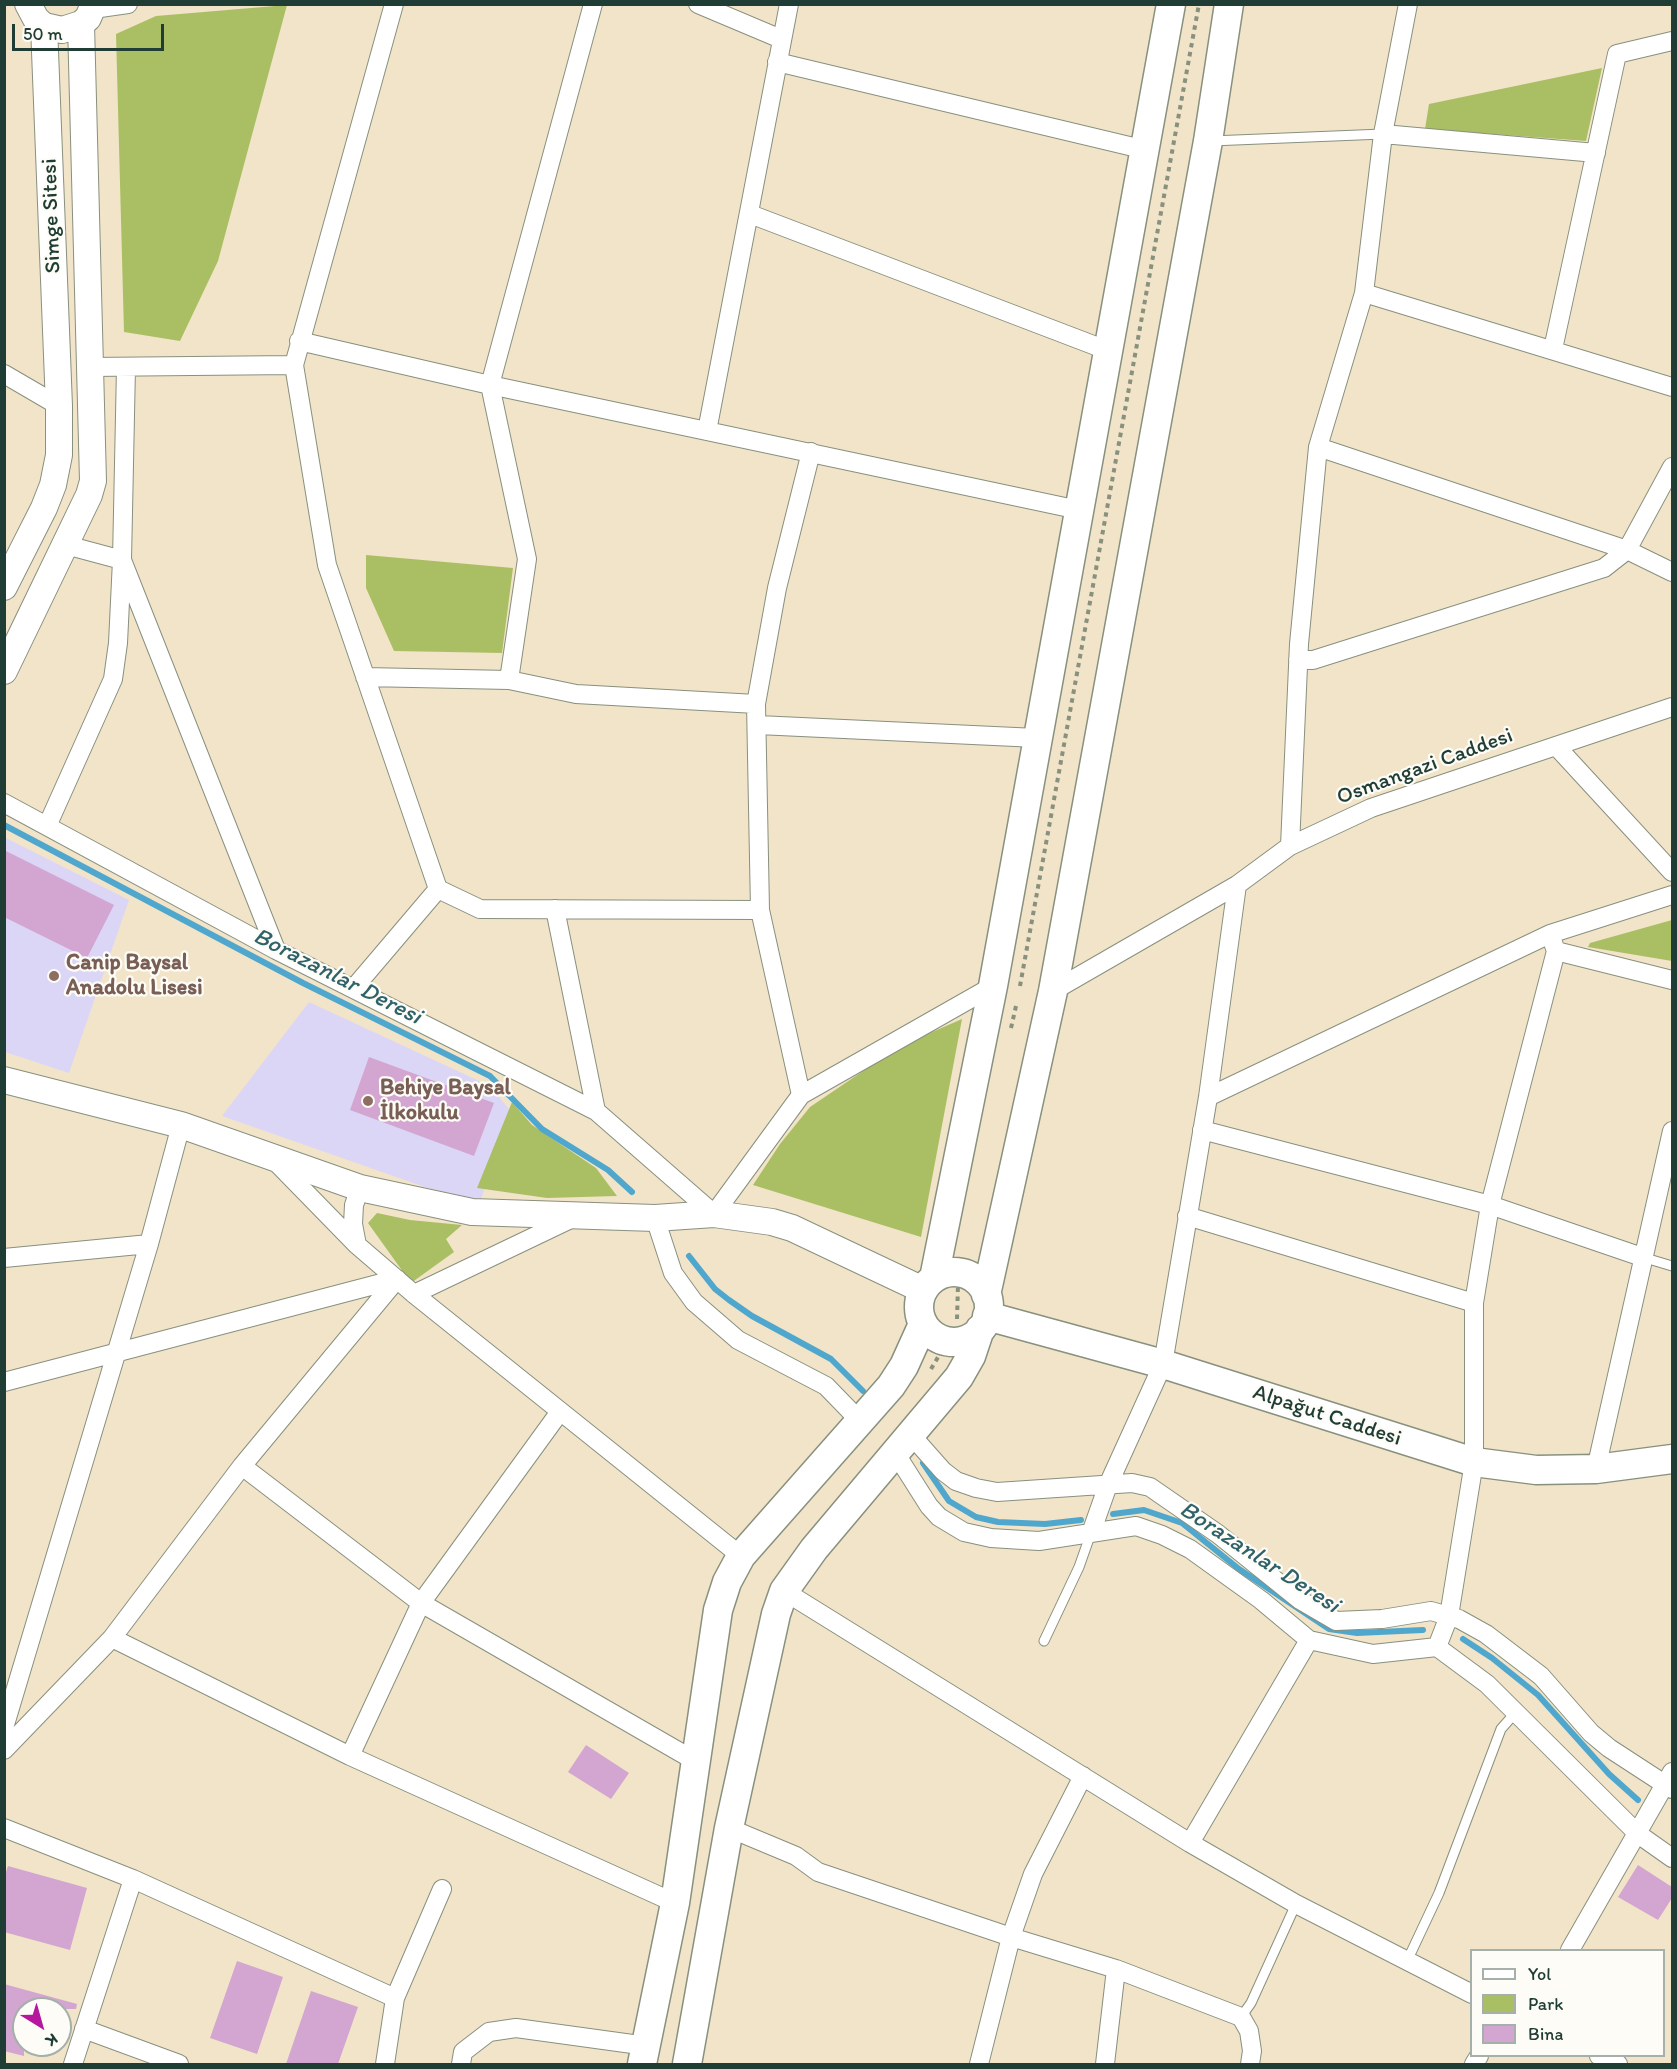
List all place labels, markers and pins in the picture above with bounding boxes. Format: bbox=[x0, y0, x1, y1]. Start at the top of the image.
place label: Canip Baysal Anadolu Lisesi bbox=[66, 950, 203, 1002]
marker: Canip Baysal Anadolu Lisesi bbox=[47, 969, 61, 983]
place label: Behiye Baysal İlkokulu bbox=[380, 1075, 511, 1126]
marker: Behiye Baysal İlkokulu bbox=[361, 1094, 375, 1108]

